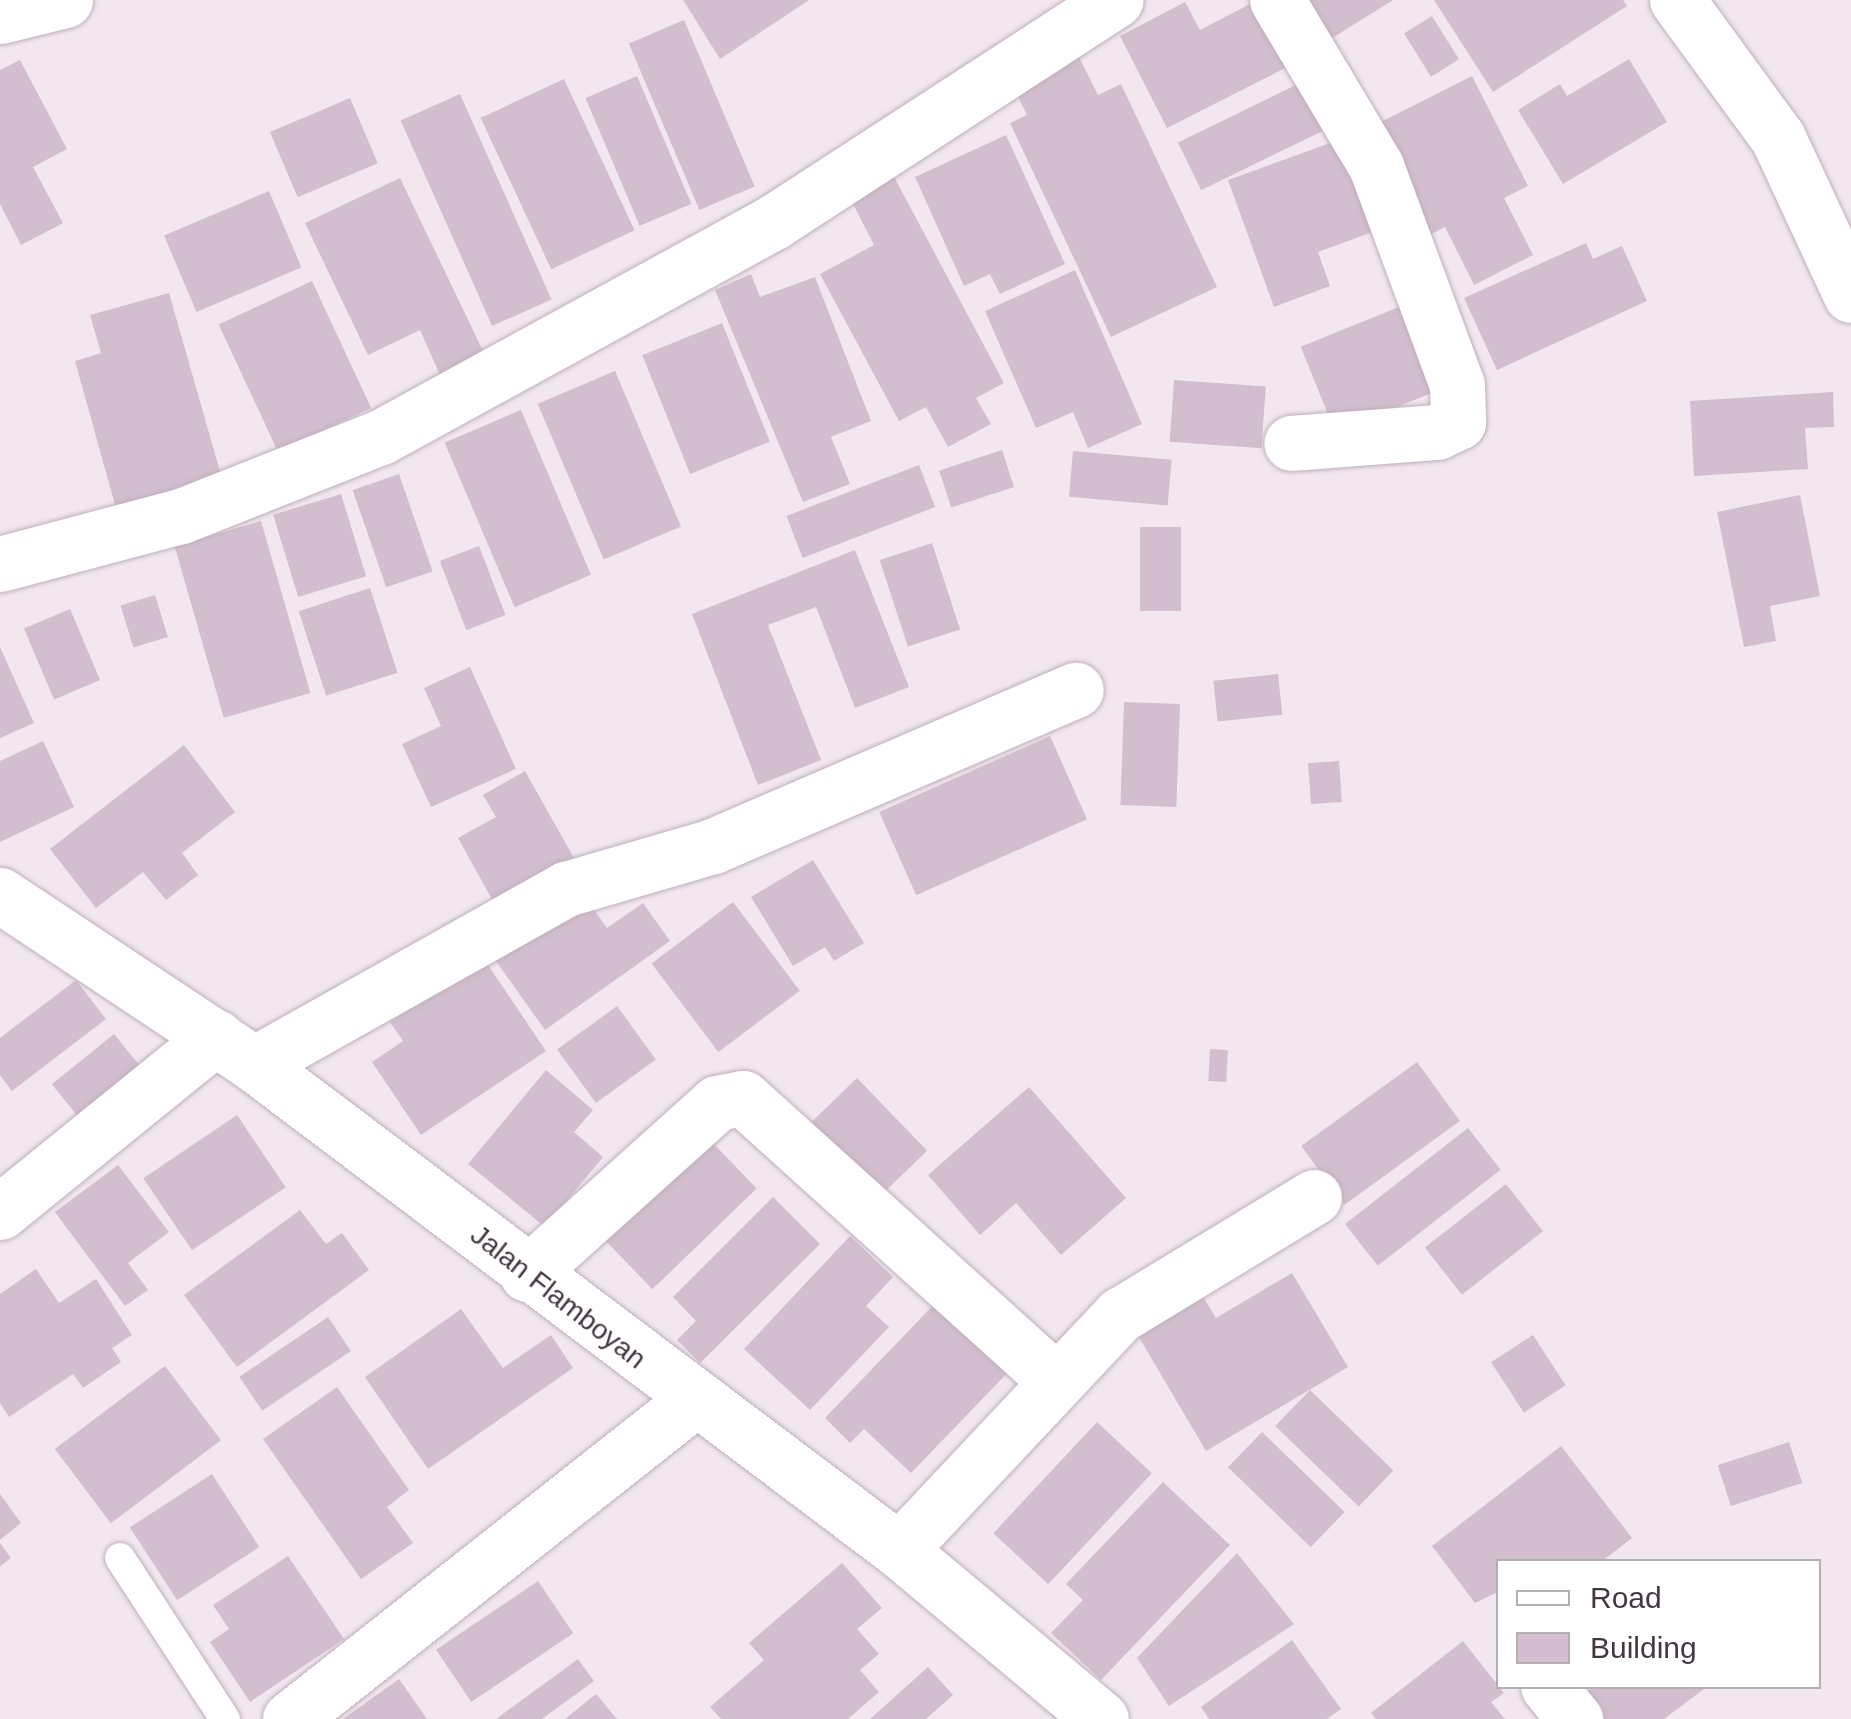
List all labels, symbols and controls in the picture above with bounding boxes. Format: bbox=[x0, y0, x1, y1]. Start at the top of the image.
street label: Jalan Flamboyan bbox=[464, 1218, 652, 1376]
legend bbox=[1496, 1559, 1821, 1689]
text: Road bbox=[1590, 1581, 1662, 1614]
text: Building bbox=[1590, 1631, 1697, 1664]

